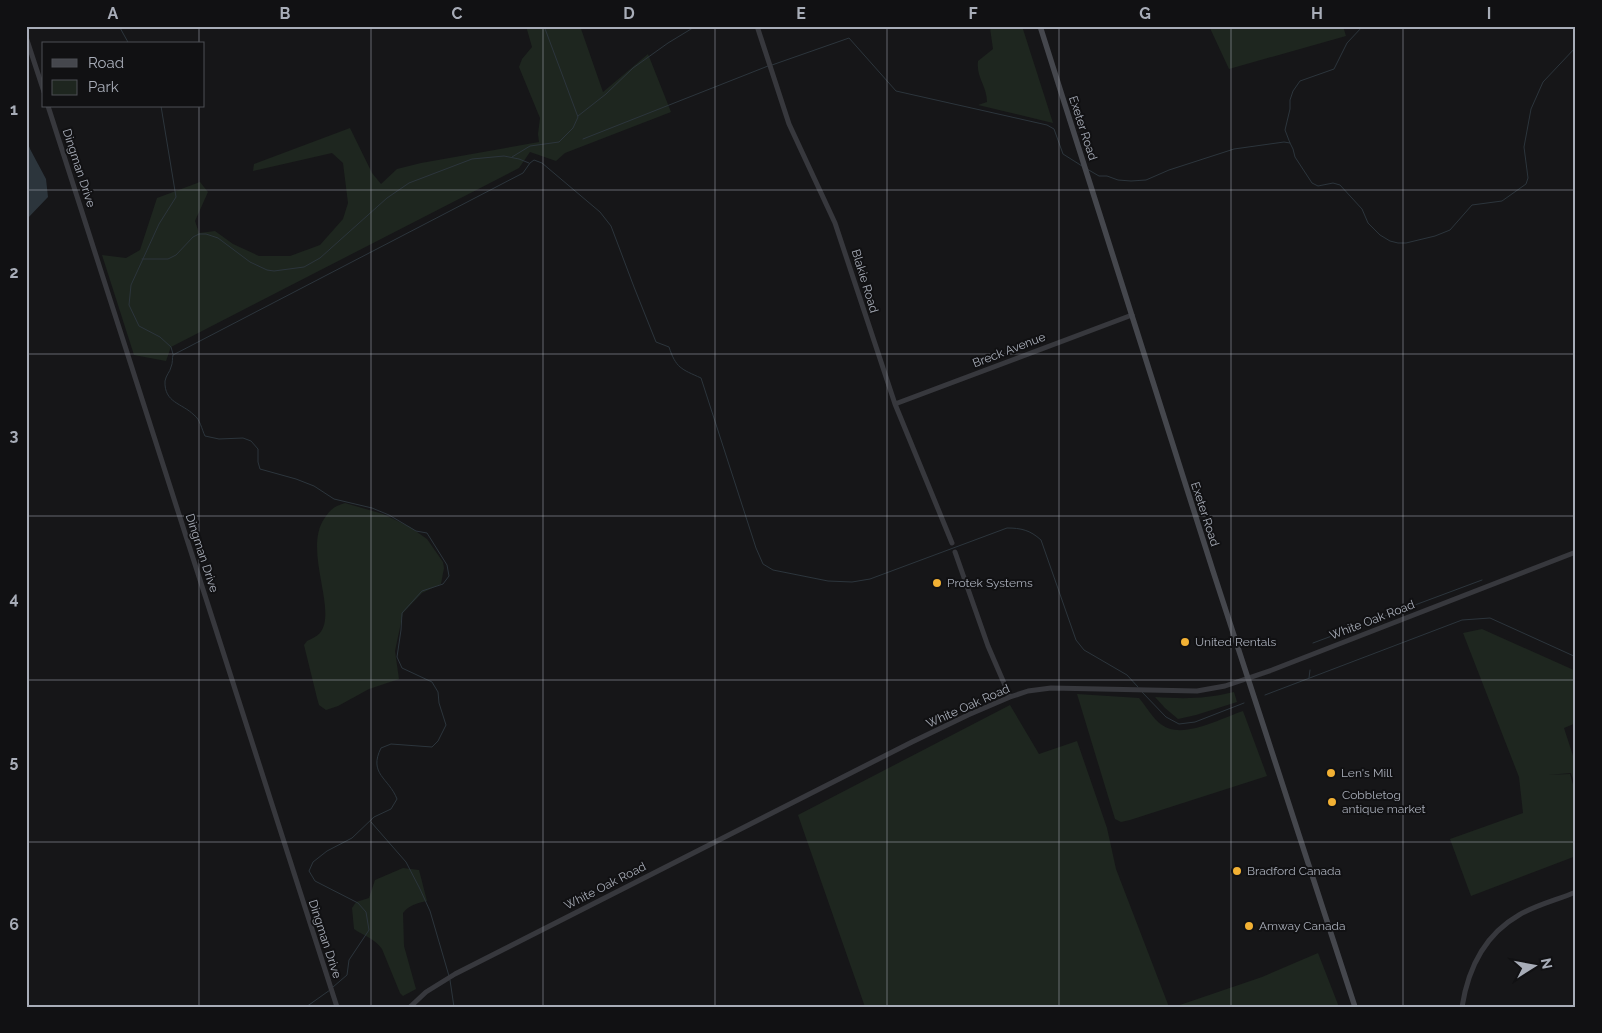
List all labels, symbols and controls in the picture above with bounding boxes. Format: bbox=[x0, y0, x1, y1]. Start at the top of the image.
text: A bbox=[108, 4, 119, 23]
text: B bbox=[280, 4, 291, 23]
text: C bbox=[452, 4, 463, 23]
text: D bbox=[623, 4, 635, 23]
text: E bbox=[796, 4, 806, 23]
text: F bbox=[968, 4, 978, 23]
text: G bbox=[1139, 4, 1151, 23]
text: H bbox=[1311, 4, 1323, 23]
text: I bbox=[1487, 4, 1491, 23]
legend bbox=[42, 42, 205, 108]
text: Road bbox=[88, 54, 124, 72]
text: Park bbox=[88, 78, 119, 96]
street label: Exeter Road bbox=[1066, 94, 1100, 162]
text: 1 bbox=[10, 100, 18, 119]
street label: Dingman Drive bbox=[60, 127, 98, 209]
street label: Blakie Road bbox=[849, 248, 881, 314]
text: 2 bbox=[9, 263, 19, 282]
street label: Breck Avenue bbox=[971, 330, 1047, 370]
text: 3 bbox=[10, 426, 19, 445]
street label: Exeter Road bbox=[1188, 480, 1222, 548]
street label: Dingman Drive bbox=[183, 512, 221, 594]
place label: Protek Systems bbox=[947, 576, 1033, 590]
marker: Protek Systems bbox=[931, 577, 943, 589]
text: 4 bbox=[9, 589, 19, 608]
street label: White Oak Road bbox=[1328, 597, 1416, 643]
place label: United Rentals bbox=[1195, 635, 1277, 649]
marker: United Rentals bbox=[1179, 636, 1191, 648]
street label: White Oak Road bbox=[924, 681, 1012, 731]
text: 5 bbox=[10, 752, 19, 771]
place label: Len's Mill bbox=[1341, 766, 1393, 780]
marker: Len's Mill bbox=[1325, 767, 1337, 779]
place label: Cobbletog antique market bbox=[1342, 788, 1426, 816]
marker: Cobbletog antique market bbox=[1326, 796, 1338, 808]
street label: White Oak Road bbox=[562, 859, 648, 913]
place label: Bradford Canada bbox=[1247, 864, 1341, 878]
marker: Bradford Canada bbox=[1231, 865, 1243, 877]
street label: Dingman Drive bbox=[306, 898, 344, 980]
text: 6 bbox=[9, 915, 19, 934]
place label: Amway Canada bbox=[1259, 919, 1346, 933]
marker: Amway Canada bbox=[1243, 920, 1255, 932]
north arrow bbox=[1510, 940, 1560, 990]
text: N bbox=[1538, 957, 1556, 970]

